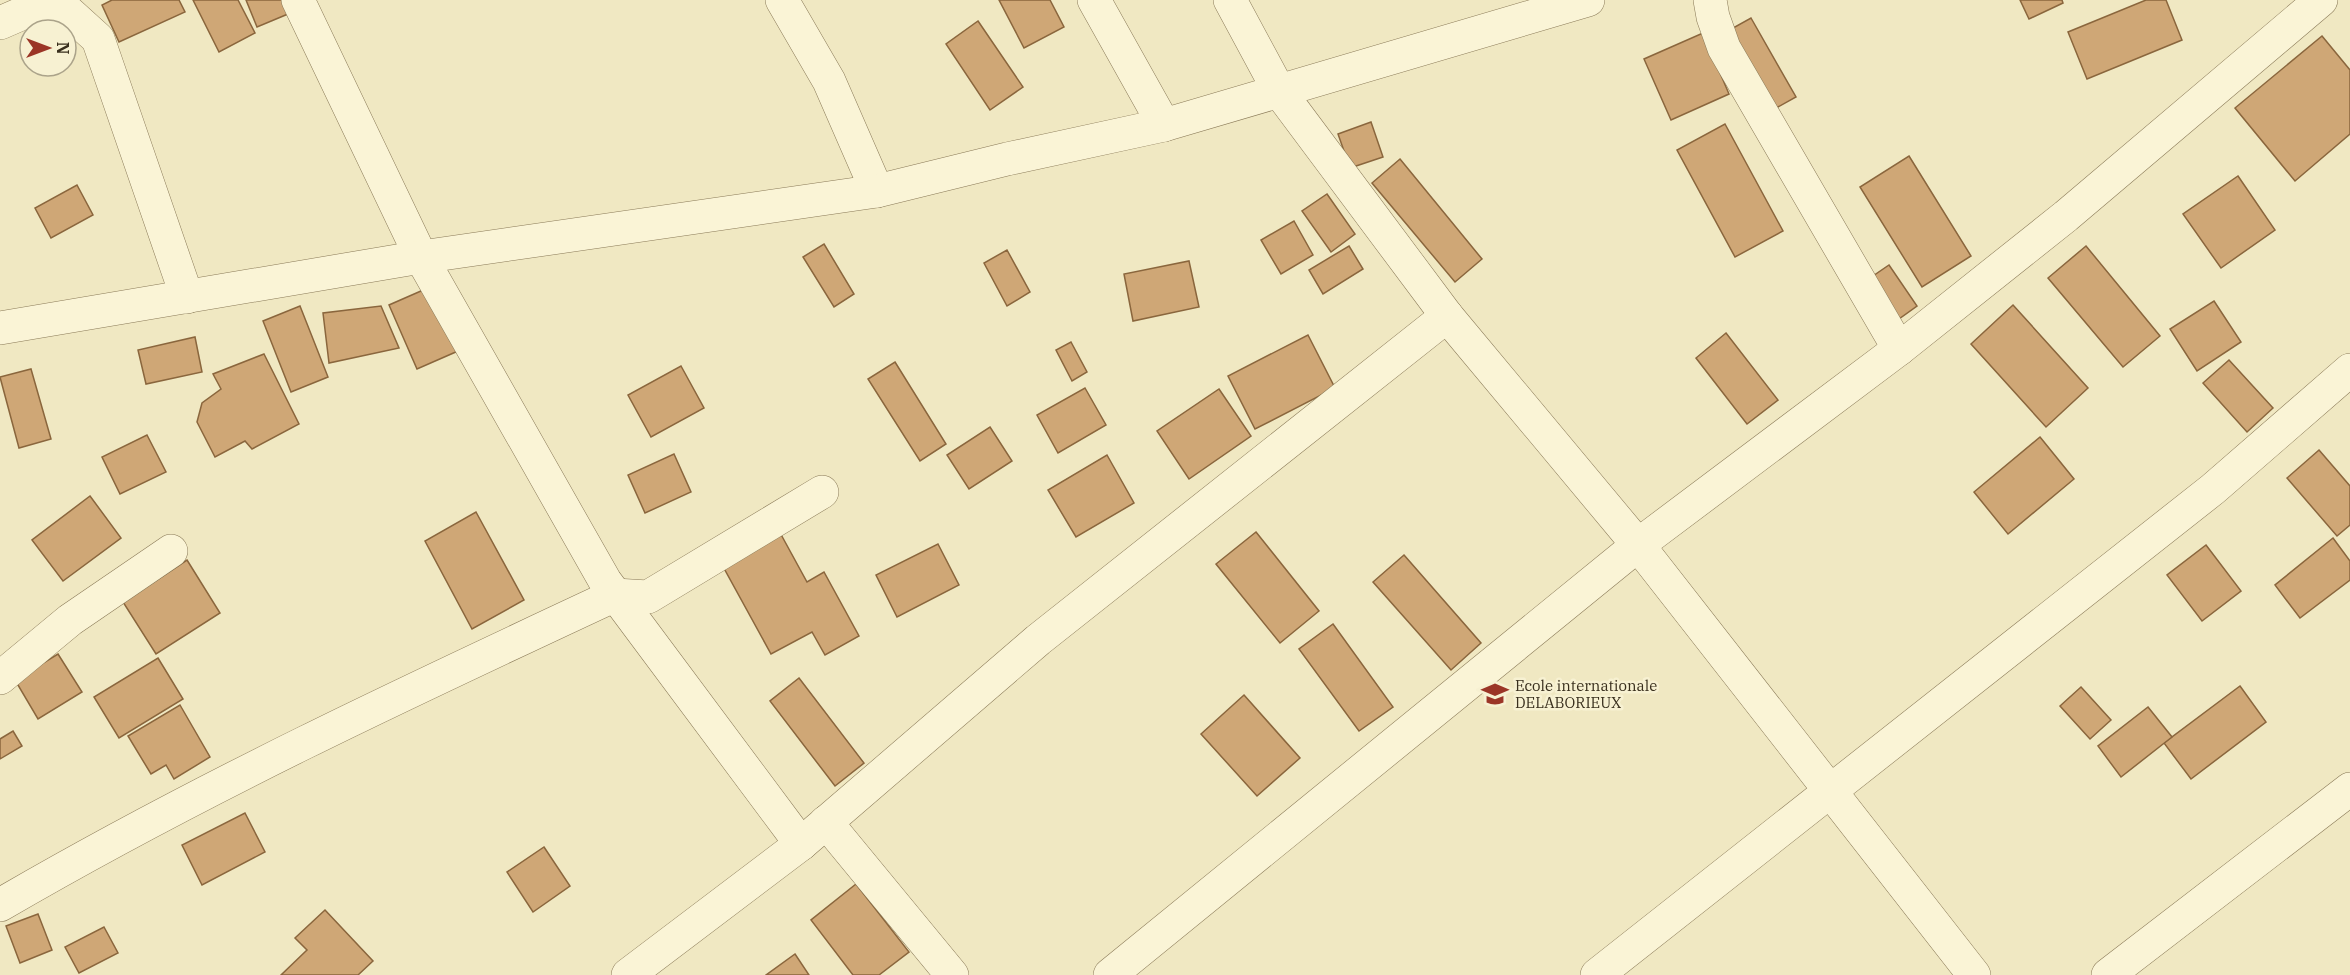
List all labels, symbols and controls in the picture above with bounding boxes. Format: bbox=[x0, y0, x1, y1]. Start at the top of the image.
north arrow bbox=[18, 18, 78, 78]
text: N bbox=[53, 42, 73, 54]
place label: Ecole internationale DELABORIEUX bbox=[1515, 676, 1657, 712]
school or university icon: Ecole internationale DELABORIEUX bbox=[1480, 679, 1510, 709]

